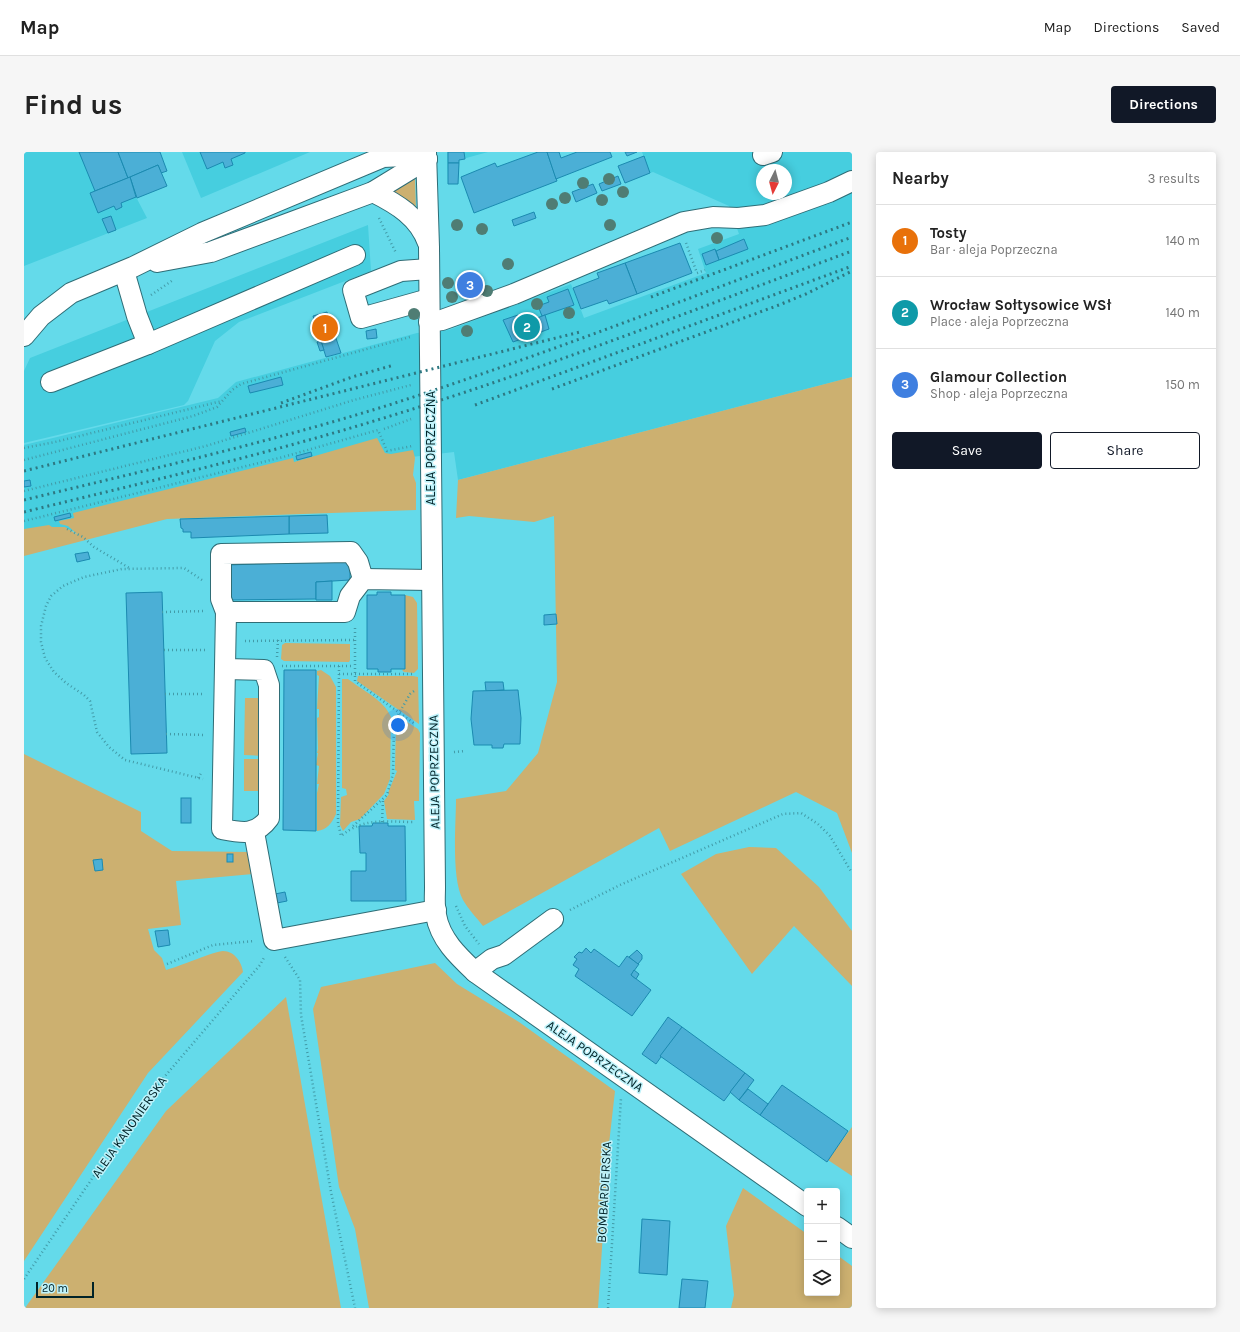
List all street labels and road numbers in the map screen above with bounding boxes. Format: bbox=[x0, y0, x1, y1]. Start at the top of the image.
street label: ALEJA POPRZECZNA bbox=[423, 390, 438, 505]
street label: ALEJA POPRZECZNA bbox=[425, 714, 442, 829]
street label: ALEJA POPRZECZNA bbox=[544, 1017, 647, 1095]
street label: ALEJA KANONIERSKA bbox=[88, 1073, 170, 1181]
street label: BOMBARDIERSKA bbox=[594, 1140, 614, 1243]

